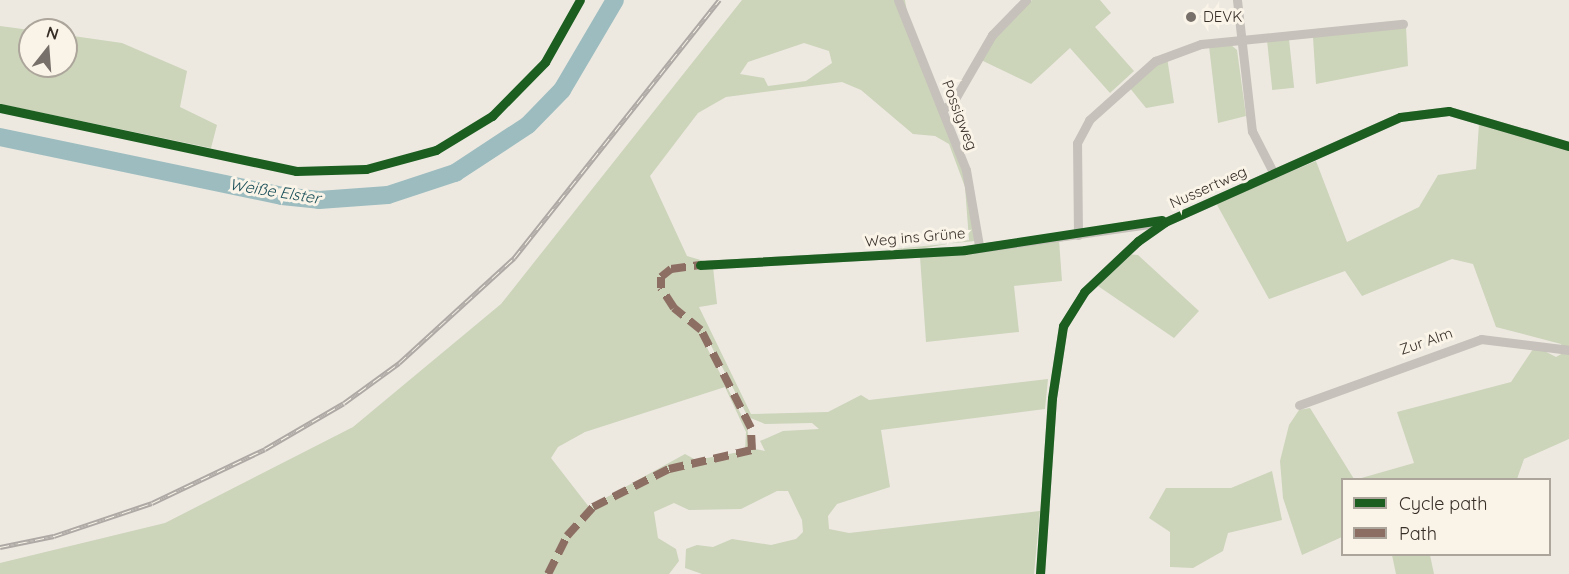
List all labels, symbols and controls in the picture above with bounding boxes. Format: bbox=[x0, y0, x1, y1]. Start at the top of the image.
place label: DEVK bbox=[1203, 8, 1242, 26]
marker: DEVK bbox=[1184, 10, 1198, 24]
north arrow bbox=[18, 18, 78, 78]
text: N bbox=[44, 21, 61, 44]
street label: Possigweg bbox=[938, 77, 982, 153]
street label: Nussertweg bbox=[1167, 162, 1249, 212]
water label: Weiße Elster bbox=[228, 174, 322, 208]
street label: Weg ins Grüne bbox=[864, 224, 966, 250]
street label: Zur Alm bbox=[1397, 324, 1455, 358]
legend bbox=[1341, 478, 1551, 556]
text: Cycle path bbox=[1399, 492, 1487, 515]
text: Path bbox=[1399, 522, 1437, 545]

